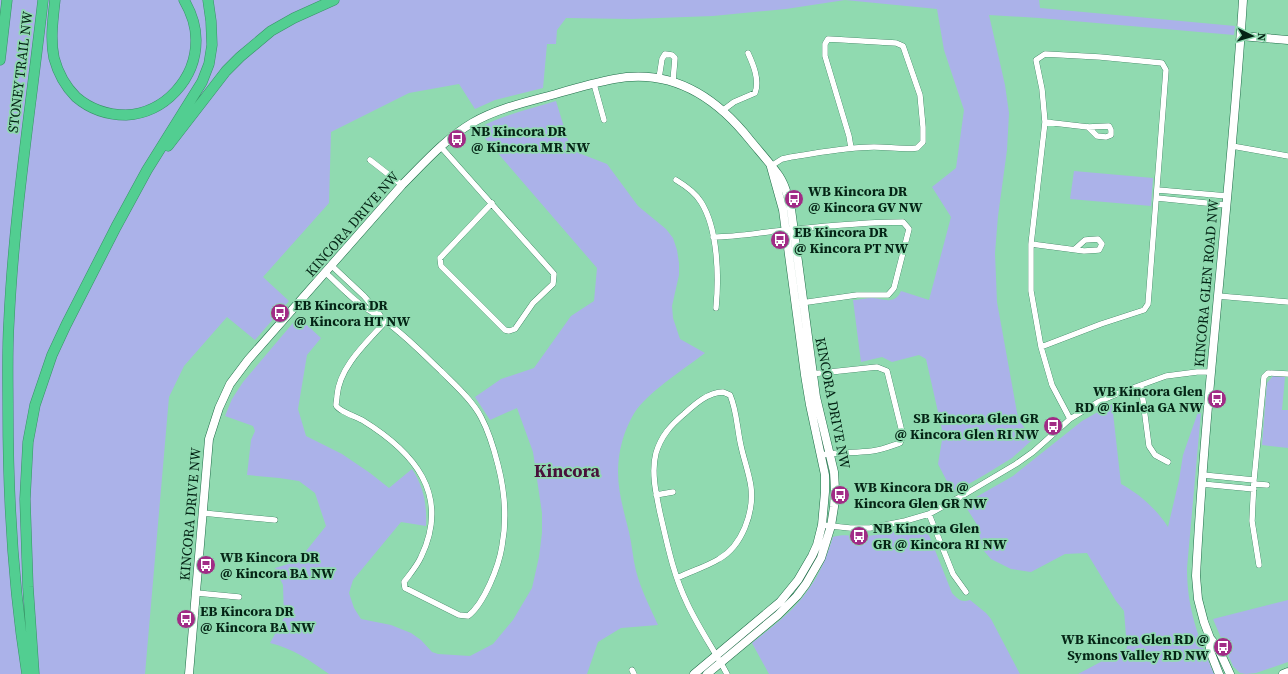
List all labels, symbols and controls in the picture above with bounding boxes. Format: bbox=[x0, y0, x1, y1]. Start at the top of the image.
street label: STONEY TRAIL NW bbox=[3, 10, 37, 134]
north arrow bbox=[1232, 16, 1272, 56]
text: N bbox=[1254, 32, 1269, 41]
place label: NB Kincora DR @ Kincora MR NW bbox=[471, 121, 590, 157]
bus stop icon: NB Kincora DR @ Kincora MR NW bbox=[446, 128, 468, 150]
street label: KINCORA DRIVE NW bbox=[301, 167, 404, 281]
place label: WB Kincora DR @ Kincora GV NW bbox=[808, 181, 923, 217]
bus stop icon: WB Kincora DR @ Kincora GV NW bbox=[783, 188, 805, 210]
street label: KINCORA GLEN ROAD NW bbox=[1189, 198, 1223, 368]
place label: EB Kincora DR @ Kincora PT NW bbox=[794, 222, 908, 258]
bus stop icon: EB Kincora DR @ Kincora PT NW bbox=[769, 229, 791, 251]
place label: EB Kincora DR @ Kincora HT NW bbox=[294, 295, 411, 331]
bus stop icon: EB Kincora DR @ Kincora HT NW bbox=[269, 302, 291, 324]
street label: KINCORA DRIVE NW bbox=[810, 336, 856, 471]
place label: WB Kincora Glen RD @ Kinlea GA NW bbox=[1075, 381, 1203, 417]
bus stop icon: WB Kincora Glen RD @ Kinlea GA NW bbox=[1206, 388, 1228, 410]
place label: SB Kincora Glen GR @ Kincora Glen RI NW bbox=[894, 408, 1039, 444]
bus stop icon: SB Kincora Glen GR @ Kincora Glen RI NW bbox=[1042, 415, 1064, 437]
street label: KINCORA DRIVE NW bbox=[174, 446, 206, 581]
district label: Kincora bbox=[534, 458, 600, 483]
place label: WB Kincora DR @ Kincora Glen GR NW bbox=[854, 477, 987, 513]
bus stop icon: WB Kincora DR @ Kincora Glen GR NW bbox=[829, 484, 851, 506]
place label: NB Kincora Glen GR @ Kincora RI NW bbox=[873, 518, 1007, 554]
bus stop icon: NB Kincora Glen GR @ Kincora RI NW bbox=[848, 525, 870, 547]
place label: WB Kincora DR @ Kincora BA NW bbox=[220, 547, 335, 583]
bus stop icon: WB Kincora DR @ Kincora BA NW bbox=[195, 554, 217, 576]
place label: EB Kincora DR @ Kincora BA NW bbox=[200, 601, 315, 637]
bus stop icon: EB Kincora DR @ Kincora BA NW bbox=[175, 608, 197, 630]
place label: WB Kincora Glen RD @ Symons Valley RD NW bbox=[1061, 629, 1209, 665]
bus stop icon: WB Kincora Glen RD @ Symons Valley RD NW bbox=[1212, 636, 1234, 658]

